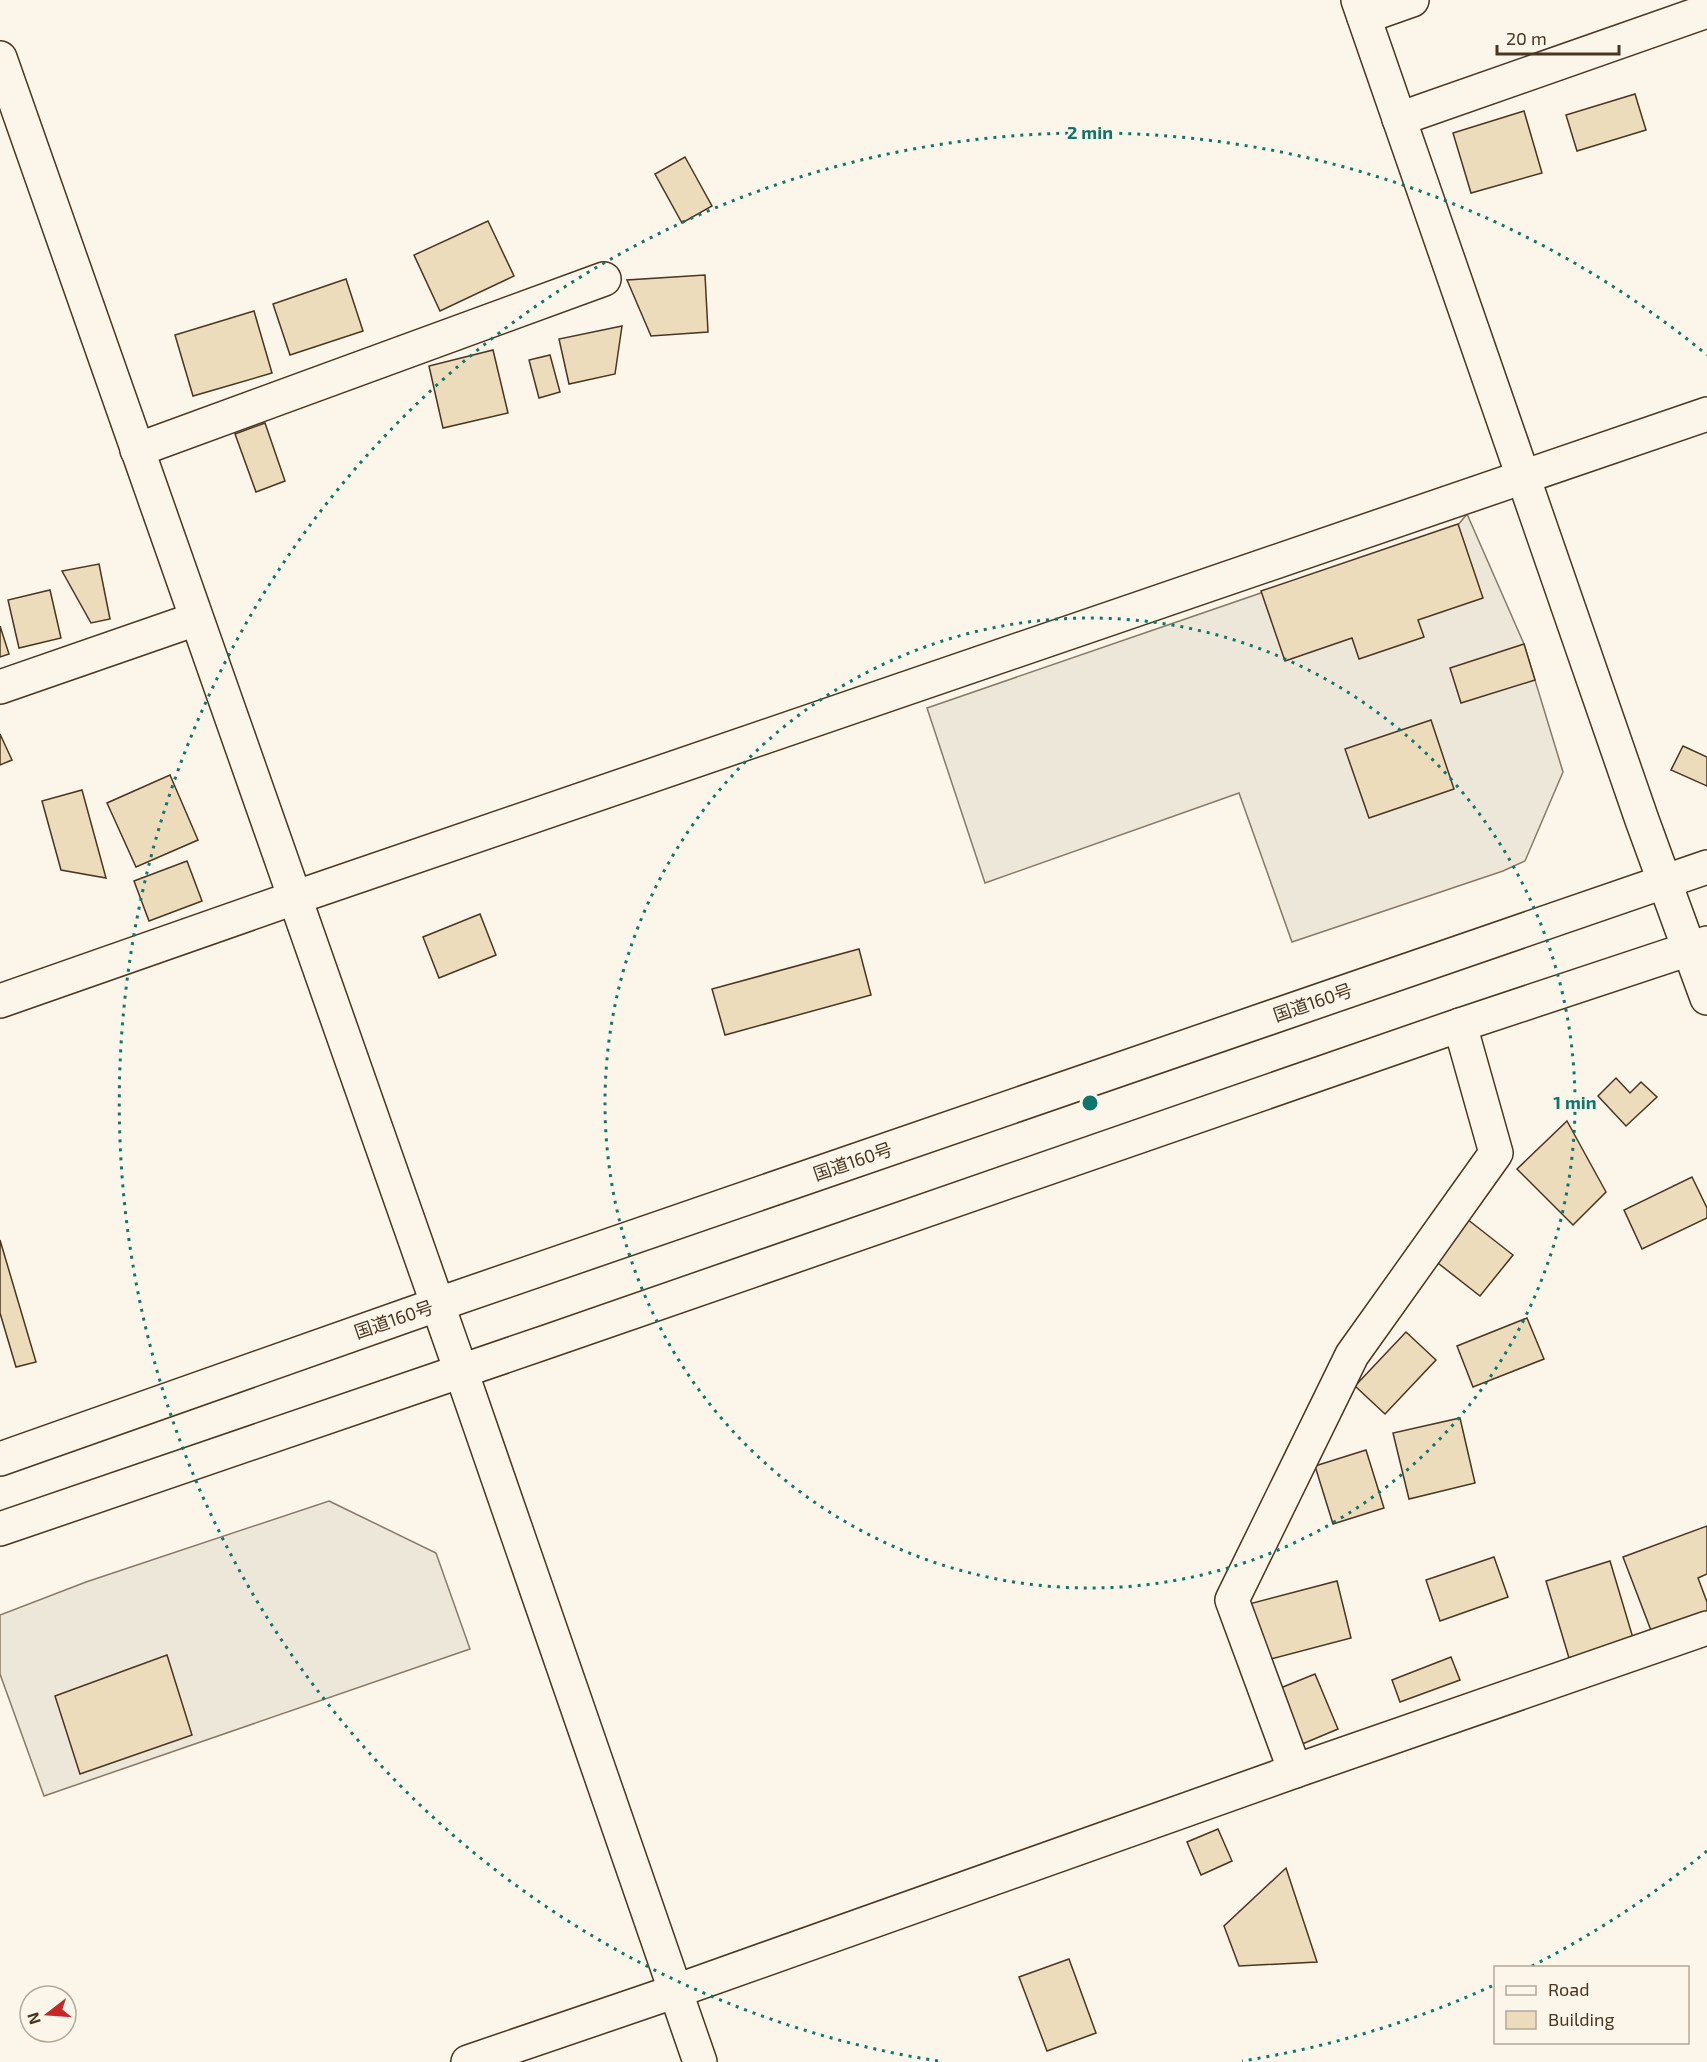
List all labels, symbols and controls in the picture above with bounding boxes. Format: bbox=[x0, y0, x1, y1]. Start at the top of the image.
scale bar bbox=[1497, 18, 1618, 56]
text: 20 m bbox=[1506, 27, 1547, 49]
text: 2 min bbox=[1067, 121, 1113, 143]
street label: 国道160号 bbox=[1270, 978, 1355, 1026]
text: 1 min bbox=[1553, 1091, 1597, 1113]
centre of rings bbox=[1080, 1093, 1100, 1113]
street label: 国道160号 bbox=[810, 1137, 895, 1185]
street label: 国道160号 bbox=[351, 1295, 436, 1343]
legend bbox=[1494, 1966, 1689, 2044]
text: Road bbox=[1548, 1978, 1589, 2000]
north arrow bbox=[18, 1984, 78, 2044]
text: Building bbox=[1548, 2008, 1615, 2030]
text: N bbox=[22, 2010, 44, 2027]

